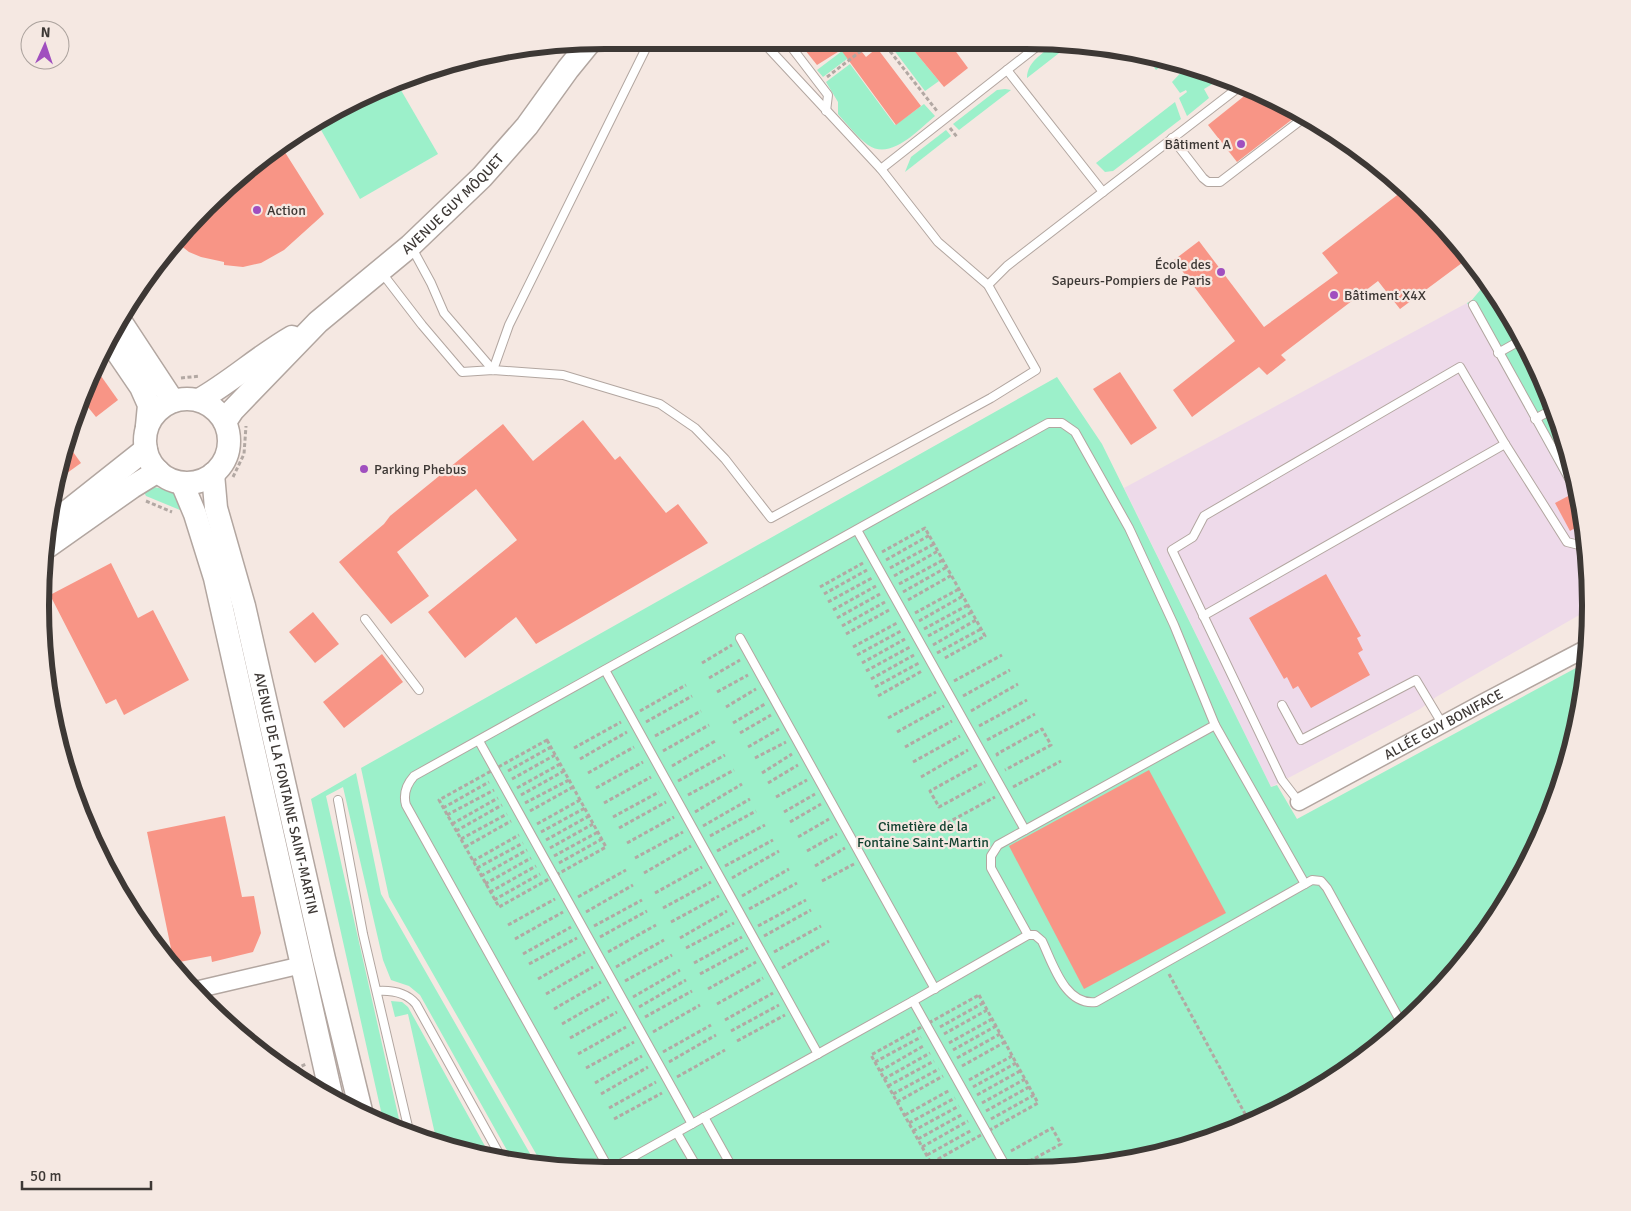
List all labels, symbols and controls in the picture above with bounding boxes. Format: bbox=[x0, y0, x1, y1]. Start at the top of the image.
north arrow bbox=[20, 20, 70, 70]
text: N bbox=[40, 24, 51, 41]
place label: Bâtiment A bbox=[1164, 136, 1231, 153]
marker: Bâtiment A bbox=[1235, 138, 1247, 150]
street label: AVENUE GUY MÔQUET bbox=[399, 150, 508, 258]
place label: Action bbox=[267, 202, 306, 219]
marker: Action bbox=[251, 204, 263, 216]
place label: École des Sapeurs-Pompiers de Paris bbox=[1052, 256, 1211, 289]
marker: École des Sapeurs-Pompiers de Paris bbox=[1215, 266, 1227, 278]
place label: Bâtiment X4X bbox=[1344, 287, 1426, 304]
marker: Bâtiment X4X bbox=[1328, 289, 1340, 301]
place label: Parking Phebus bbox=[374, 461, 466, 478]
marker: Parking Phebus bbox=[358, 463, 370, 475]
street label: AVENUE DE LA FONTAINE SAINT-MARTIN bbox=[250, 671, 322, 916]
street label: ALLÉE GUY BONIFACE bbox=[1381, 686, 1506, 764]
park label: Cimetière de la Fontaine Saint-Martin bbox=[857, 818, 989, 851]
scale bar bbox=[22, 1158, 151, 1190]
text: 50 m bbox=[30, 1167, 61, 1185]

